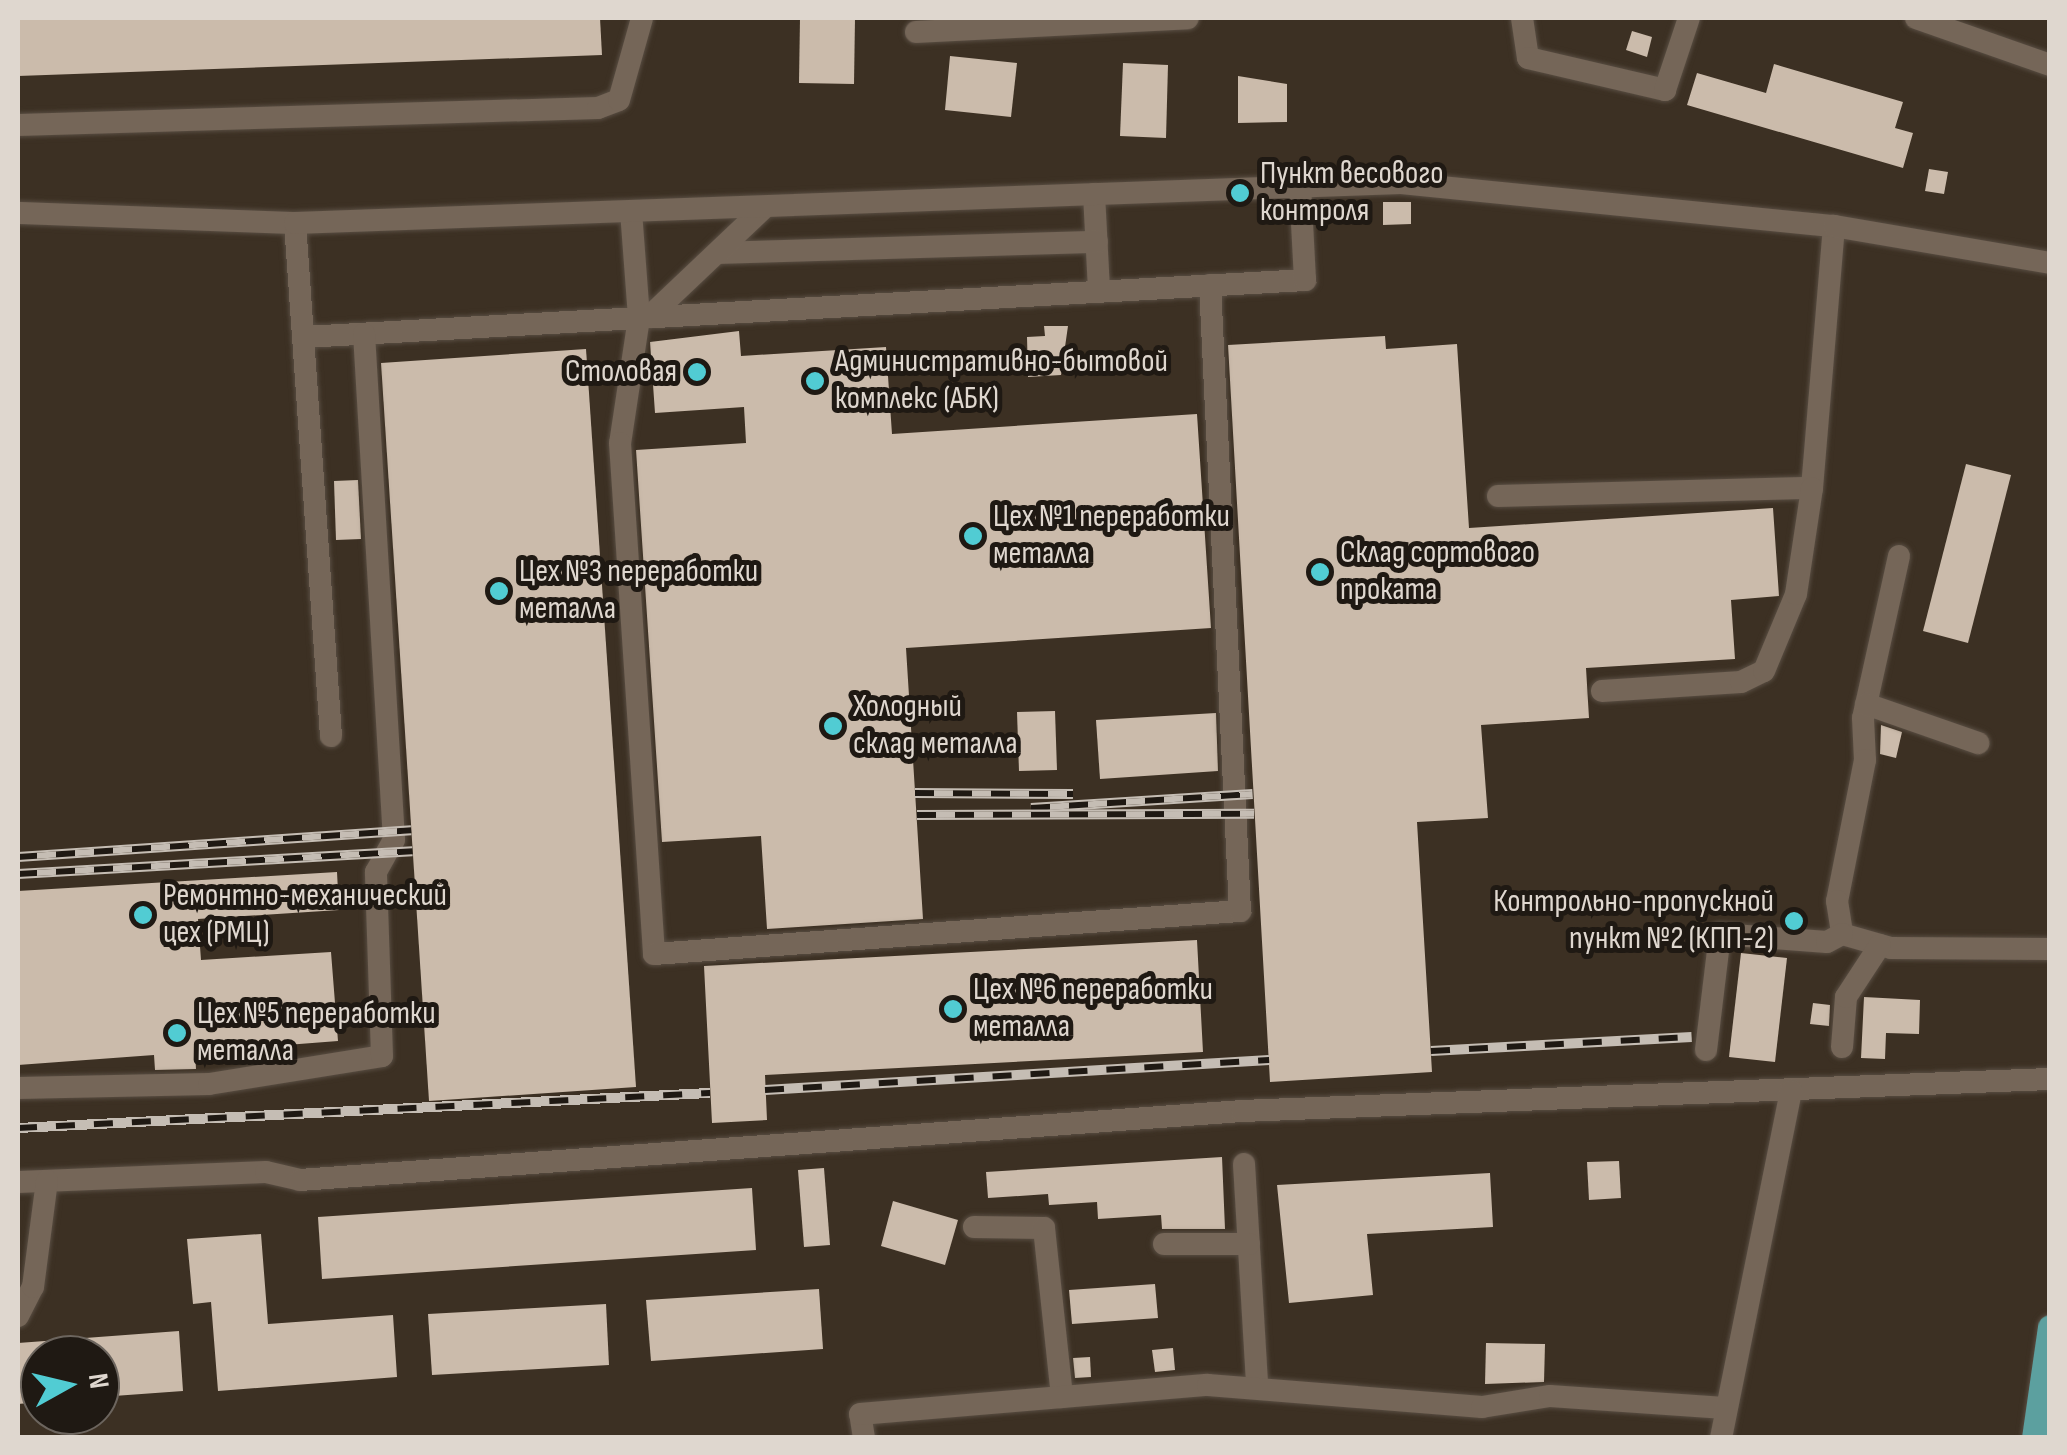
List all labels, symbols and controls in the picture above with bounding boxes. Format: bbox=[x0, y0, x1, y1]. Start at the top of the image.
place label: Пункт весового контроля bbox=[1260, 156, 1443, 231]
marker: Пункт весового контроля bbox=[1229, 182, 1251, 204]
place label: Административно-бытовой комплекс (АБК) bbox=[835, 344, 1168, 419]
place label: Столовая bbox=[565, 353, 677, 391]
marker: Столовая bbox=[686, 361, 708, 383]
marker: Административно-бытовой комплекс (АБК) bbox=[804, 370, 826, 392]
place label: Цех №1 переработки металла bbox=[993, 499, 1230, 574]
marker: Цех №1 переработки металла bbox=[962, 525, 984, 547]
place label: Склад сортового проката bbox=[1340, 535, 1535, 610]
place label: Цех №3 переработки металла bbox=[519, 554, 758, 629]
marker: Склад сортового проката bbox=[1309, 561, 1331, 583]
marker: Цех №3 переработки металла bbox=[488, 580, 510, 602]
place label: Холодный склад металла bbox=[853, 689, 1018, 764]
marker: Холодный склад металла bbox=[822, 715, 844, 737]
place label: Ремонтно-механический цех (РМЦ) bbox=[163, 878, 447, 953]
place label: Контрольно-пропускной пункт №2 (КПП-2) bbox=[1493, 884, 1774, 959]
marker: Ремонтно-механический цех (РМЦ) bbox=[132, 904, 154, 926]
marker: Контрольно-пропускной пункт №2 (КПП-2) bbox=[1783, 910, 1805, 932]
place label: Цех №6 переработки металла bbox=[973, 972, 1213, 1047]
place label: Цех №5 переработки металла bbox=[197, 996, 436, 1071]
marker: Цех №6 переработки металла bbox=[942, 998, 964, 1020]
marker: Цех №5 переработки металла bbox=[166, 1022, 188, 1044]
north arrow bbox=[20, 1335, 120, 1435]
text: N bbox=[81, 1371, 116, 1391]

